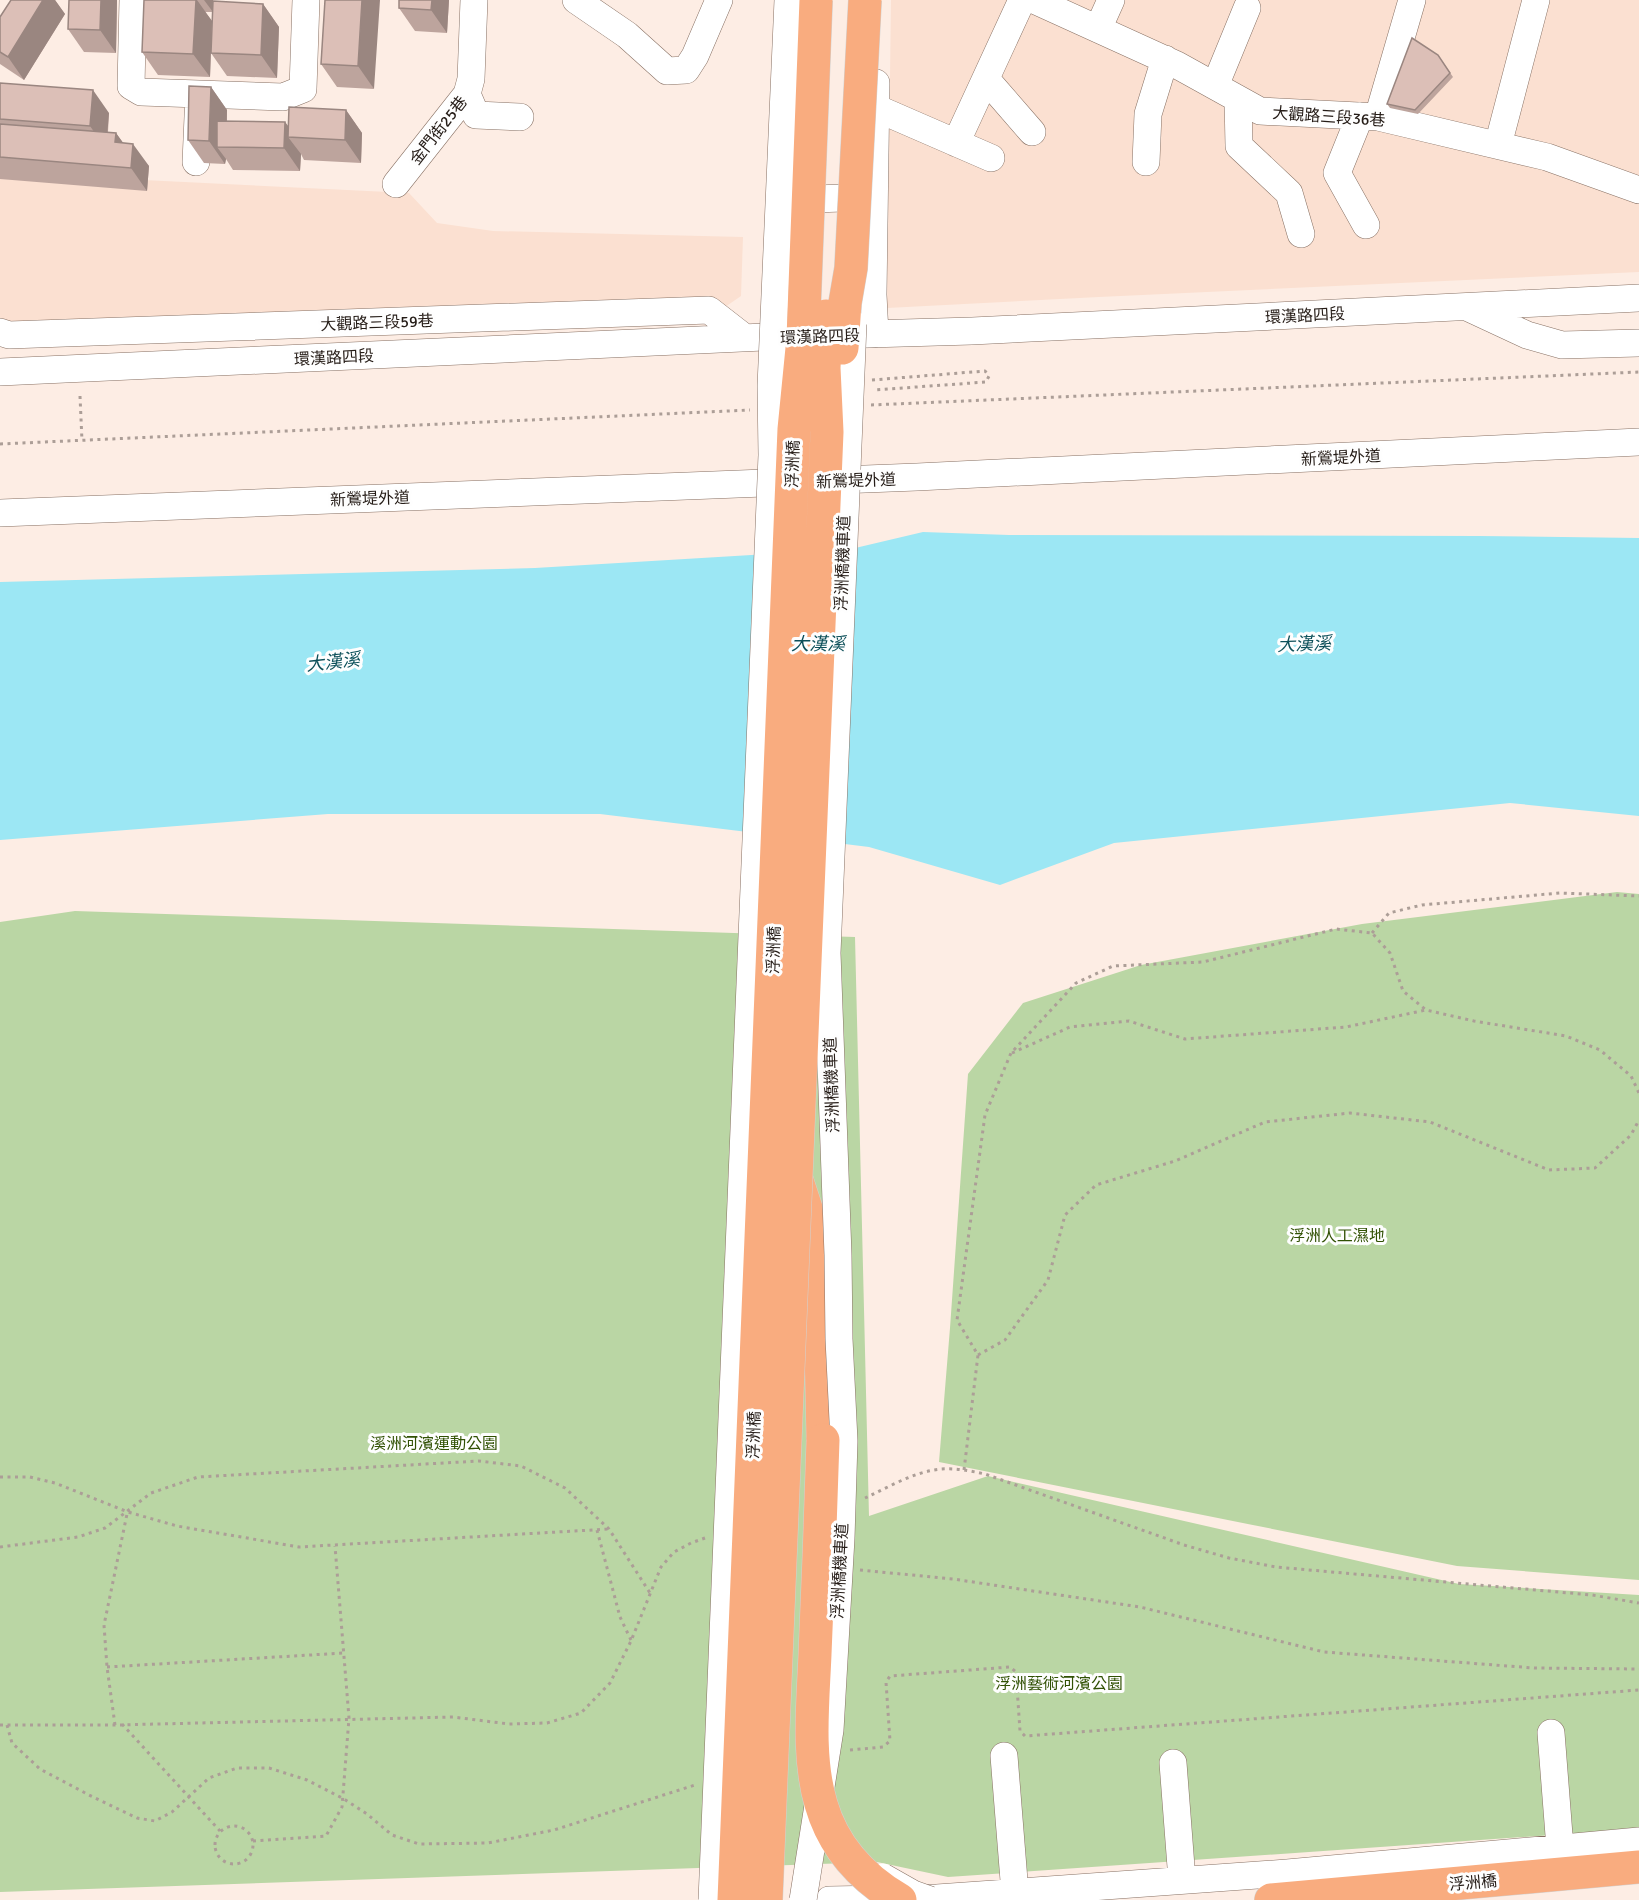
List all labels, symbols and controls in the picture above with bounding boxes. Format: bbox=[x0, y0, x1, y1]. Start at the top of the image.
street label: 金門街25巷 bbox=[406, 92, 472, 169]
street label: 大觀路三段36巷 bbox=[1272, 103, 1386, 131]
street label: 環漢路四段 bbox=[1265, 304, 1346, 328]
street label: 大觀路三段59巷 bbox=[320, 311, 434, 335]
street label: 環漢路四段 bbox=[780, 326, 860, 348]
street label: 環漢路四段 bbox=[294, 346, 375, 370]
street label: 浮洲橋 bbox=[782, 440, 804, 488]
street label: 新鶯堤外道 bbox=[1301, 446, 1382, 470]
street label: 新鶯堤外道 bbox=[816, 470, 896, 492]
street label: 新鶯堤外道 bbox=[330, 488, 410, 510]
street label: 浮洲橋機車道 bbox=[831, 515, 855, 611]
water label: 大漢溪 bbox=[1277, 632, 1334, 656]
water label: 大漢溪 bbox=[791, 633, 848, 655]
water label: 大漢溪 bbox=[305, 648, 364, 676]
street label: 浮洲橋 bbox=[763, 926, 785, 974]
street label: 浮洲橋機車道 bbox=[820, 1037, 844, 1133]
park label: 浮洲人工濕地 bbox=[1289, 1226, 1385, 1246]
street label: 浮洲橋 bbox=[743, 1411, 765, 1459]
park label: 溪洲河濱運動公園 bbox=[370, 1434, 498, 1454]
street label: 浮洲橋機車道 bbox=[827, 1523, 852, 1620]
park label: 浮洲藝術河濱公園 bbox=[995, 1674, 1123, 1694]
street label: 浮洲橋 bbox=[1448, 1871, 1498, 1895]

